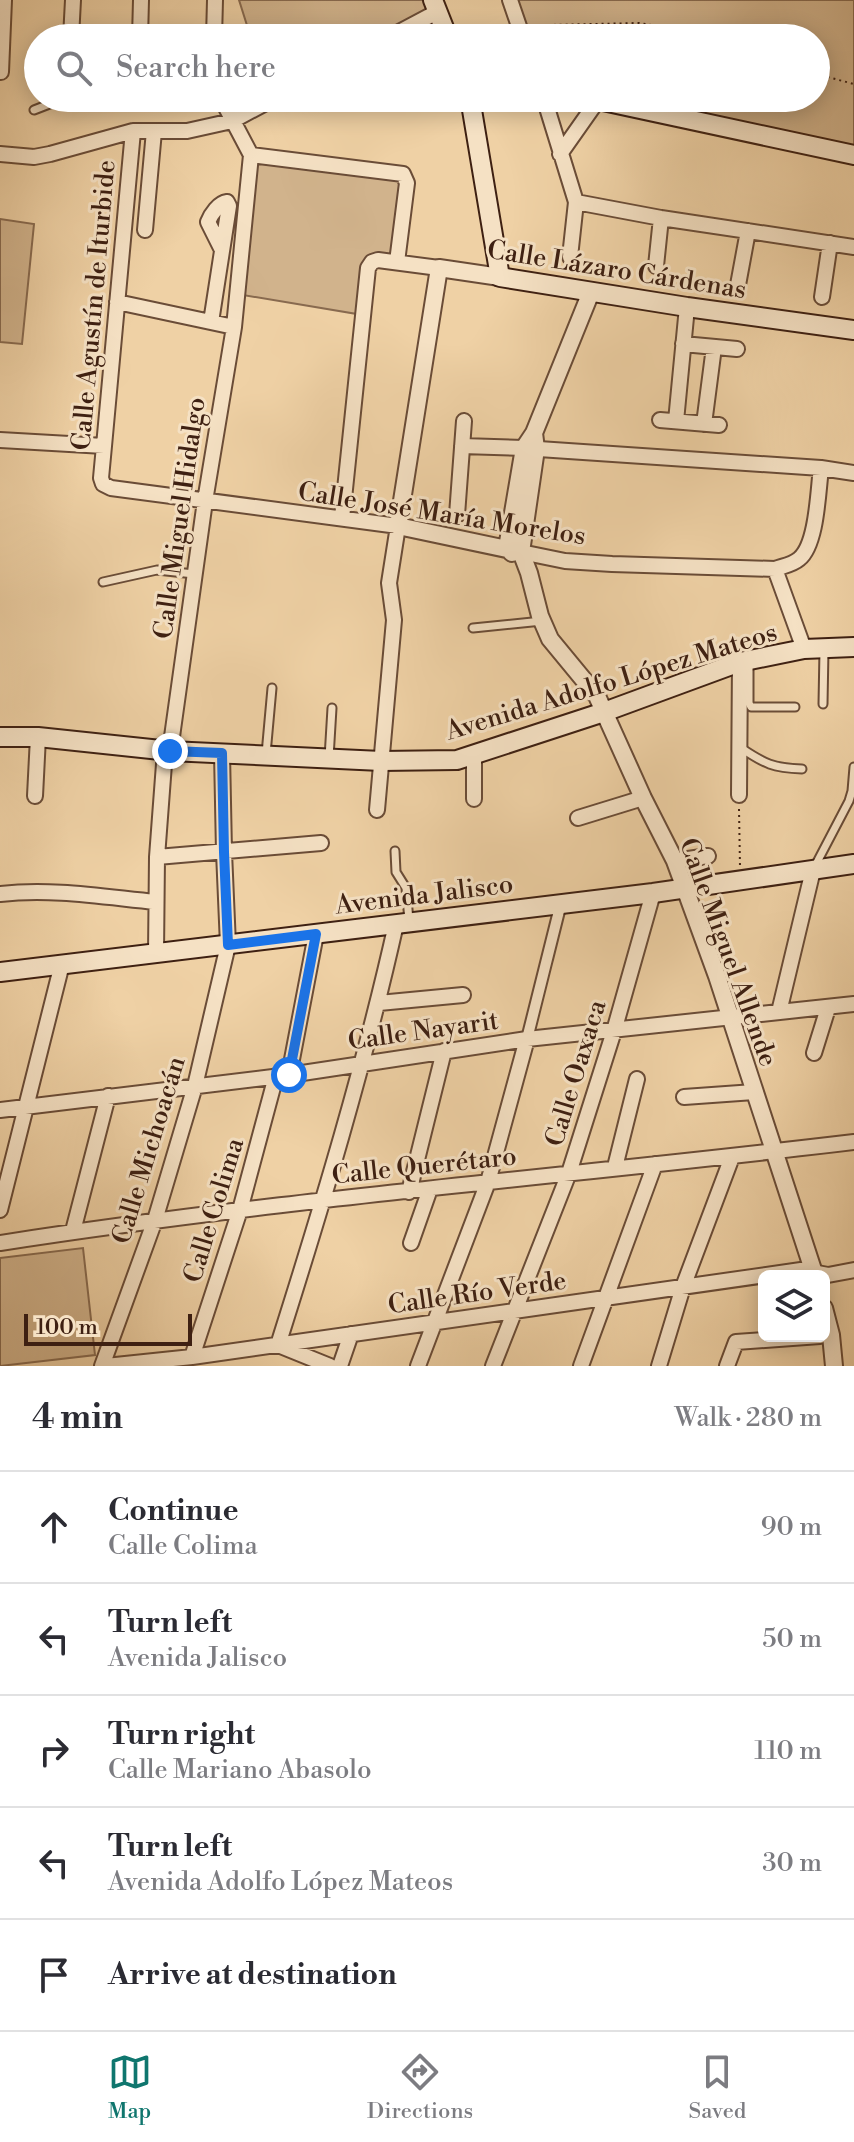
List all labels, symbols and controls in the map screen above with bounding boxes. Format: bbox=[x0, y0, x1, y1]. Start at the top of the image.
search box bbox=[24, 24, 830, 112]
icon: search bbox=[52, 46, 96, 90]
text: Search here bbox=[116, 49, 276, 87]
street label: Calle Agustín de Iturbide bbox=[65, 159, 123, 452]
street label: Calle Lázaro Cárdenas bbox=[485, 234, 749, 306]
street label: Calle Miguel Hidalgo bbox=[147, 395, 213, 641]
street label: Calle José María Morelos bbox=[296, 475, 588, 553]
street label: Avenida Adolfo López Mateos bbox=[441, 616, 781, 748]
route end bbox=[152, 733, 188, 769]
street label: Calle Miguel Allende bbox=[672, 834, 784, 1071]
street label: Avenida Jalisco bbox=[332, 868, 515, 922]
street label: Calle Oaxaca bbox=[539, 995, 614, 1150]
street label: Calle Nayarit bbox=[346, 1005, 500, 1057]
street label: Calle Michoacán bbox=[105, 1053, 193, 1248]
route start bbox=[271, 1057, 307, 1093]
street label: Calle Colima bbox=[177, 1133, 251, 1286]
street label: Calle Querétaro bbox=[330, 1140, 518, 1192]
street label: Calle Río Verde bbox=[386, 1265, 568, 1321]
map controls bbox=[758, 1270, 830, 1342]
button: layers bbox=[758, 1270, 830, 1342]
scale bar bbox=[24, 1310, 192, 1346]
text: 100 m bbox=[36, 1314, 98, 1341]
text: 4 min bbox=[32, 1397, 123, 1439]
text: Walk · 280 m bbox=[675, 1402, 822, 1434]
text: Continue bbox=[108, 1492, 239, 1530]
icon: ahead bbox=[32, 1505, 76, 1549]
text: 90 m bbox=[761, 1511, 822, 1543]
text: Calle Colima bbox=[108, 1530, 258, 1562]
text: Turn left bbox=[108, 1604, 232, 1642]
icon: left bbox=[32, 1617, 76, 1661]
text: 50 m bbox=[762, 1623, 822, 1655]
text: Avenida Jalisco bbox=[108, 1642, 287, 1674]
text: Turn right bbox=[108, 1716, 255, 1754]
icon: right bbox=[32, 1729, 76, 1773]
text: 110 m bbox=[754, 1735, 822, 1767]
text: Calle Mariano Abasolo bbox=[108, 1754, 372, 1786]
text: Turn left bbox=[108, 1828, 232, 1866]
icon: left bbox=[32, 1841, 76, 1885]
text: 30 m bbox=[762, 1847, 822, 1879]
text: Avenida Adolfo López Mateos bbox=[108, 1866, 453, 1898]
icon: arrive bbox=[32, 1953, 76, 1997]
text: Arrive at destination bbox=[108, 1956, 397, 1994]
tab: Map bbox=[108, 2050, 152, 2125]
tab: Directions bbox=[367, 2050, 473, 2125]
tab: Saved bbox=[689, 2050, 746, 2125]

